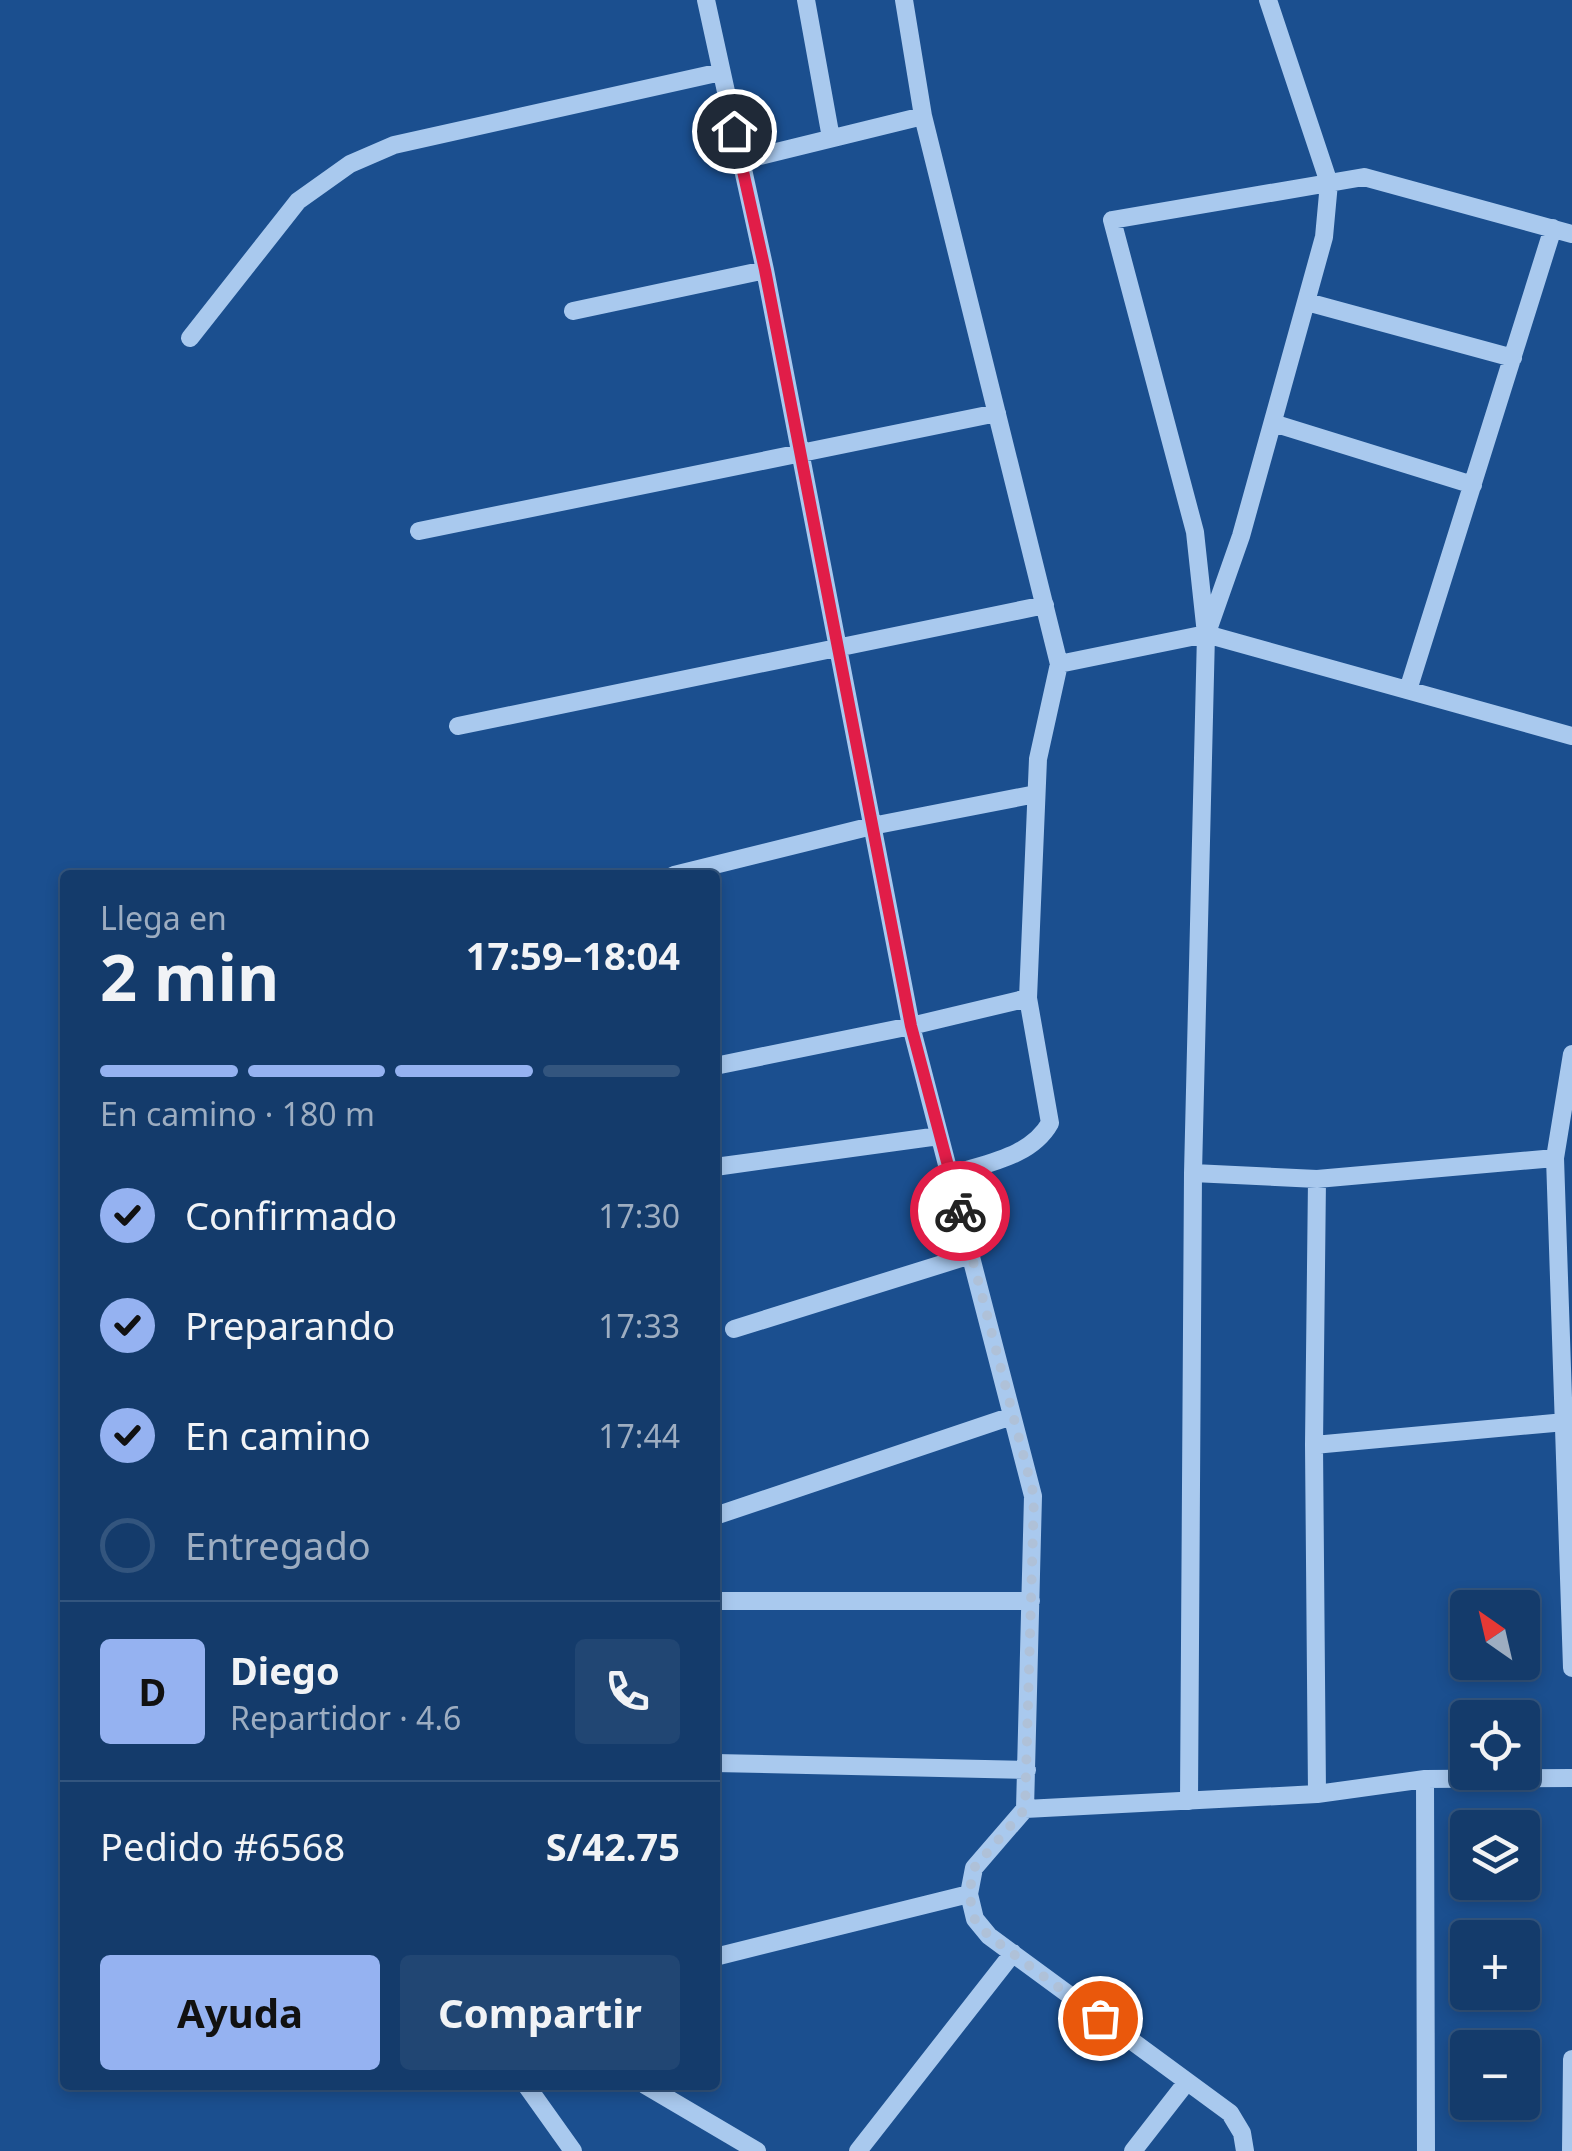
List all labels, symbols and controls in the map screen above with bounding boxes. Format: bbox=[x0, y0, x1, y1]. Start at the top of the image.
pin bbox=[692, 89, 777, 174]
icon: home bbox=[707, 104, 762, 159]
text: Llega en bbox=[100, 896, 227, 939]
text: 17:59–18:04 bbox=[466, 929, 680, 981]
text: 2 min bbox=[100, 932, 279, 1020]
text: En camino · 180 m bbox=[100, 1092, 375, 1135]
courier bbox=[910, 1161, 1010, 1261]
icon: bike bbox=[933, 1184, 988, 1239]
icon: check bbox=[100, 1188, 155, 1243]
text: Confirmado bbox=[185, 1189, 397, 1241]
text: 17:30 bbox=[598, 1194, 680, 1237]
icon: check bbox=[100, 1298, 155, 1353]
text: Preparando bbox=[185, 1299, 395, 1351]
text: 17:33 bbox=[598, 1304, 680, 1347]
icon: check bbox=[100, 1408, 155, 1463]
text: En camino bbox=[185, 1409, 371, 1461]
text: 17:44 bbox=[598, 1414, 680, 1457]
text: Entregado bbox=[185, 1519, 371, 1571]
north arrow bbox=[1450, 1590, 1540, 1680]
map controls bbox=[1450, 1590, 1540, 2120]
button: phone bbox=[575, 1639, 680, 1744]
text: Diego bbox=[230, 1644, 340, 1696]
text: D bbox=[139, 1665, 166, 1717]
text: Repartidor · 4.6 bbox=[230, 1696, 461, 1739]
button: locate bbox=[1450, 1700, 1540, 1790]
button: layers bbox=[1450, 1810, 1540, 1900]
text: Pedido #6568 bbox=[100, 1820, 345, 1872]
text: S/42.75 bbox=[546, 1820, 680, 1872]
button: + bbox=[1450, 1920, 1540, 2010]
button: Ayuda bbox=[100, 1955, 380, 2070]
button: Compartir bbox=[400, 1955, 680, 2070]
pin bbox=[1058, 1976, 1143, 2061]
icon: bag bbox=[1073, 1991, 1128, 2046]
button: − bbox=[1450, 2030, 1540, 2120]

